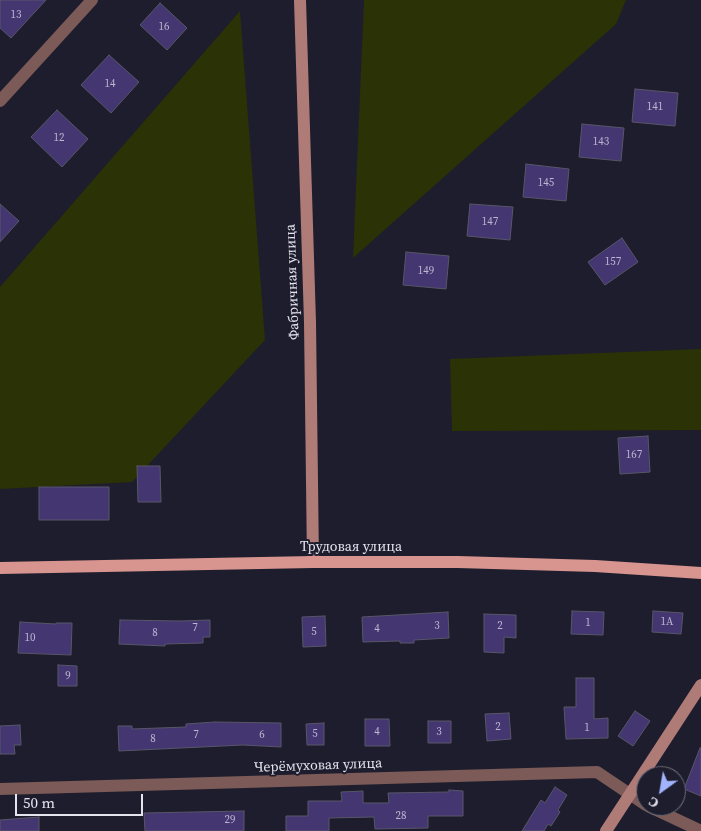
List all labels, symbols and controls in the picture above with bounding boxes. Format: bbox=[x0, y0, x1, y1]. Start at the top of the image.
house number: 13 bbox=[11, 8, 21, 22]
house number: 16 bbox=[159, 20, 169, 34]
house number: 14 bbox=[105, 77, 115, 91]
house number: 141 bbox=[647, 100, 663, 114]
house number: 12 bbox=[54, 131, 64, 145]
house number: 143 bbox=[593, 135, 609, 149]
house number: 145 bbox=[538, 176, 554, 190]
house number: 147 bbox=[482, 215, 498, 229]
street label: Фабричная улица bbox=[283, 224, 303, 340]
house number: 157 bbox=[605, 255, 621, 269]
house number: 149 bbox=[418, 264, 434, 278]
house number: 167 bbox=[626, 448, 642, 462]
street label: Трудовая улица bbox=[300, 539, 402, 555]
house number: 1А bbox=[661, 615, 673, 629]
house number: 1 bbox=[585, 616, 591, 630]
house number: 3 bbox=[434, 619, 440, 633]
house number: 2 bbox=[497, 619, 503, 633]
house number: 7 bbox=[192, 621, 198, 635]
house number: 4 bbox=[374, 622, 380, 636]
house number: 5 bbox=[311, 625, 317, 639]
house number: 8 bbox=[152, 626, 158, 640]
house number: 10 bbox=[25, 631, 35, 645]
house number: 9 bbox=[65, 669, 71, 683]
house number: 2 bbox=[495, 720, 501, 734]
house number: 1 bbox=[584, 721, 590, 735]
house number: 4 bbox=[374, 725, 380, 739]
house number: 3 bbox=[436, 725, 442, 739]
house number: 5 bbox=[312, 727, 318, 741]
house number: 7 bbox=[193, 728, 199, 742]
house number: 6 bbox=[259, 728, 265, 742]
house number: 8 bbox=[150, 732, 156, 746]
street label: Черёмуховая улица bbox=[254, 755, 382, 777]
north arrow bbox=[636, 766, 686, 816]
scale bar bbox=[18, 784, 145, 816]
text: 50 m bbox=[23, 792, 55, 813]
text: С bbox=[645, 792, 663, 814]
house number: 28 bbox=[396, 809, 406, 823]
house number: 29 bbox=[225, 813, 235, 827]

